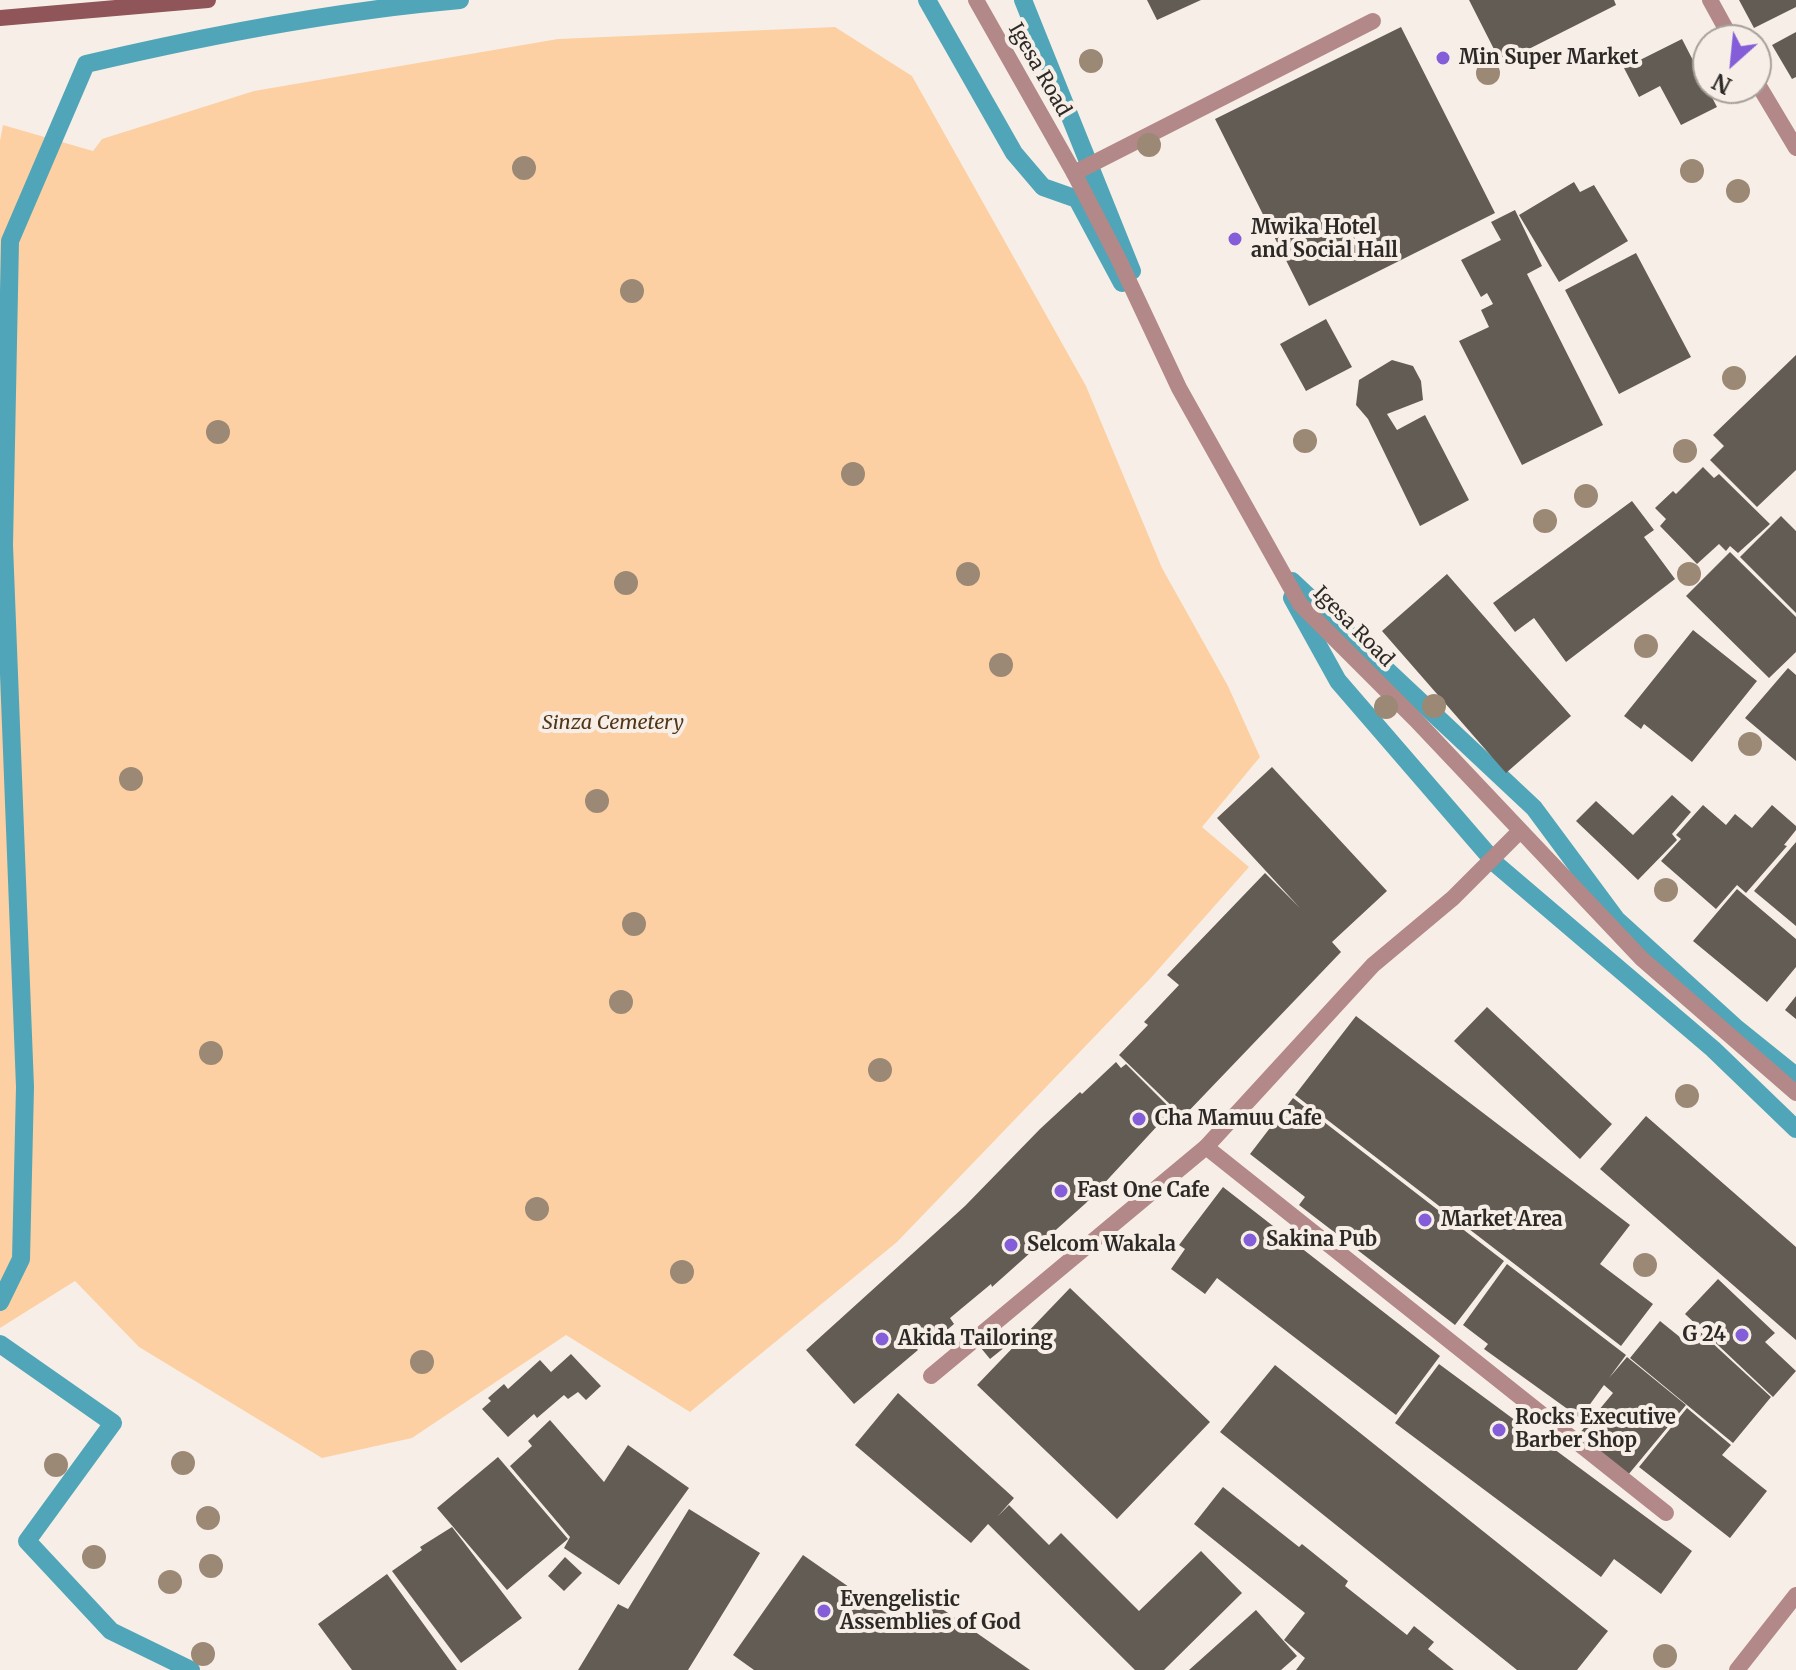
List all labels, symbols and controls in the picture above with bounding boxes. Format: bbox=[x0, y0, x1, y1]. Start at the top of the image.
street label: Igesa Road bbox=[1003, 19, 1075, 121]
north arrow bbox=[1692, 24, 1772, 104]
place label: Min Super Market bbox=[1459, 46, 1638, 70]
marker: Min Super Market bbox=[1434, 49, 1452, 67]
text: N bbox=[1708, 67, 1736, 100]
place label: Mwika Hotel and Social Hall bbox=[1251, 216, 1398, 263]
marker: Mwika Hotel and Social Hall bbox=[1226, 230, 1244, 248]
street label: Igesa Road bbox=[1308, 582, 1398, 672]
park label: Sinza Cemetery bbox=[542, 711, 684, 735]
place label: Cha Mamuu Cafe bbox=[1155, 1107, 1322, 1131]
marker: Cha Mamuu Cafe bbox=[1130, 1110, 1148, 1128]
place label: Fast One Cafe bbox=[1077, 1179, 1210, 1203]
marker: Fast One Cafe bbox=[1052, 1182, 1070, 1200]
place label: Market Area bbox=[1441, 1208, 1563, 1232]
marker: Market Area bbox=[1416, 1211, 1434, 1229]
place label: Sakina Pub bbox=[1266, 1228, 1377, 1252]
marker: Sakina Pub bbox=[1241, 1231, 1259, 1249]
place label: Selcom Wakala bbox=[1027, 1233, 1176, 1257]
marker: Selcom Wakala bbox=[1002, 1236, 1020, 1254]
place label: G 24 bbox=[1683, 1323, 1726, 1347]
marker: G 24 bbox=[1733, 1326, 1751, 1344]
place label: Akida Tailoring bbox=[898, 1327, 1053, 1351]
marker: Akida Tailoring bbox=[873, 1330, 891, 1348]
place label: Rocks Executive Barber Shop bbox=[1515, 1406, 1676, 1453]
marker: Rocks Executive Barber Shop bbox=[1490, 1421, 1508, 1439]
place label: Evengelistic Assemblies of God bbox=[840, 1588, 1021, 1635]
marker: Evengelistic Assemblies of God bbox=[815, 1602, 833, 1620]

